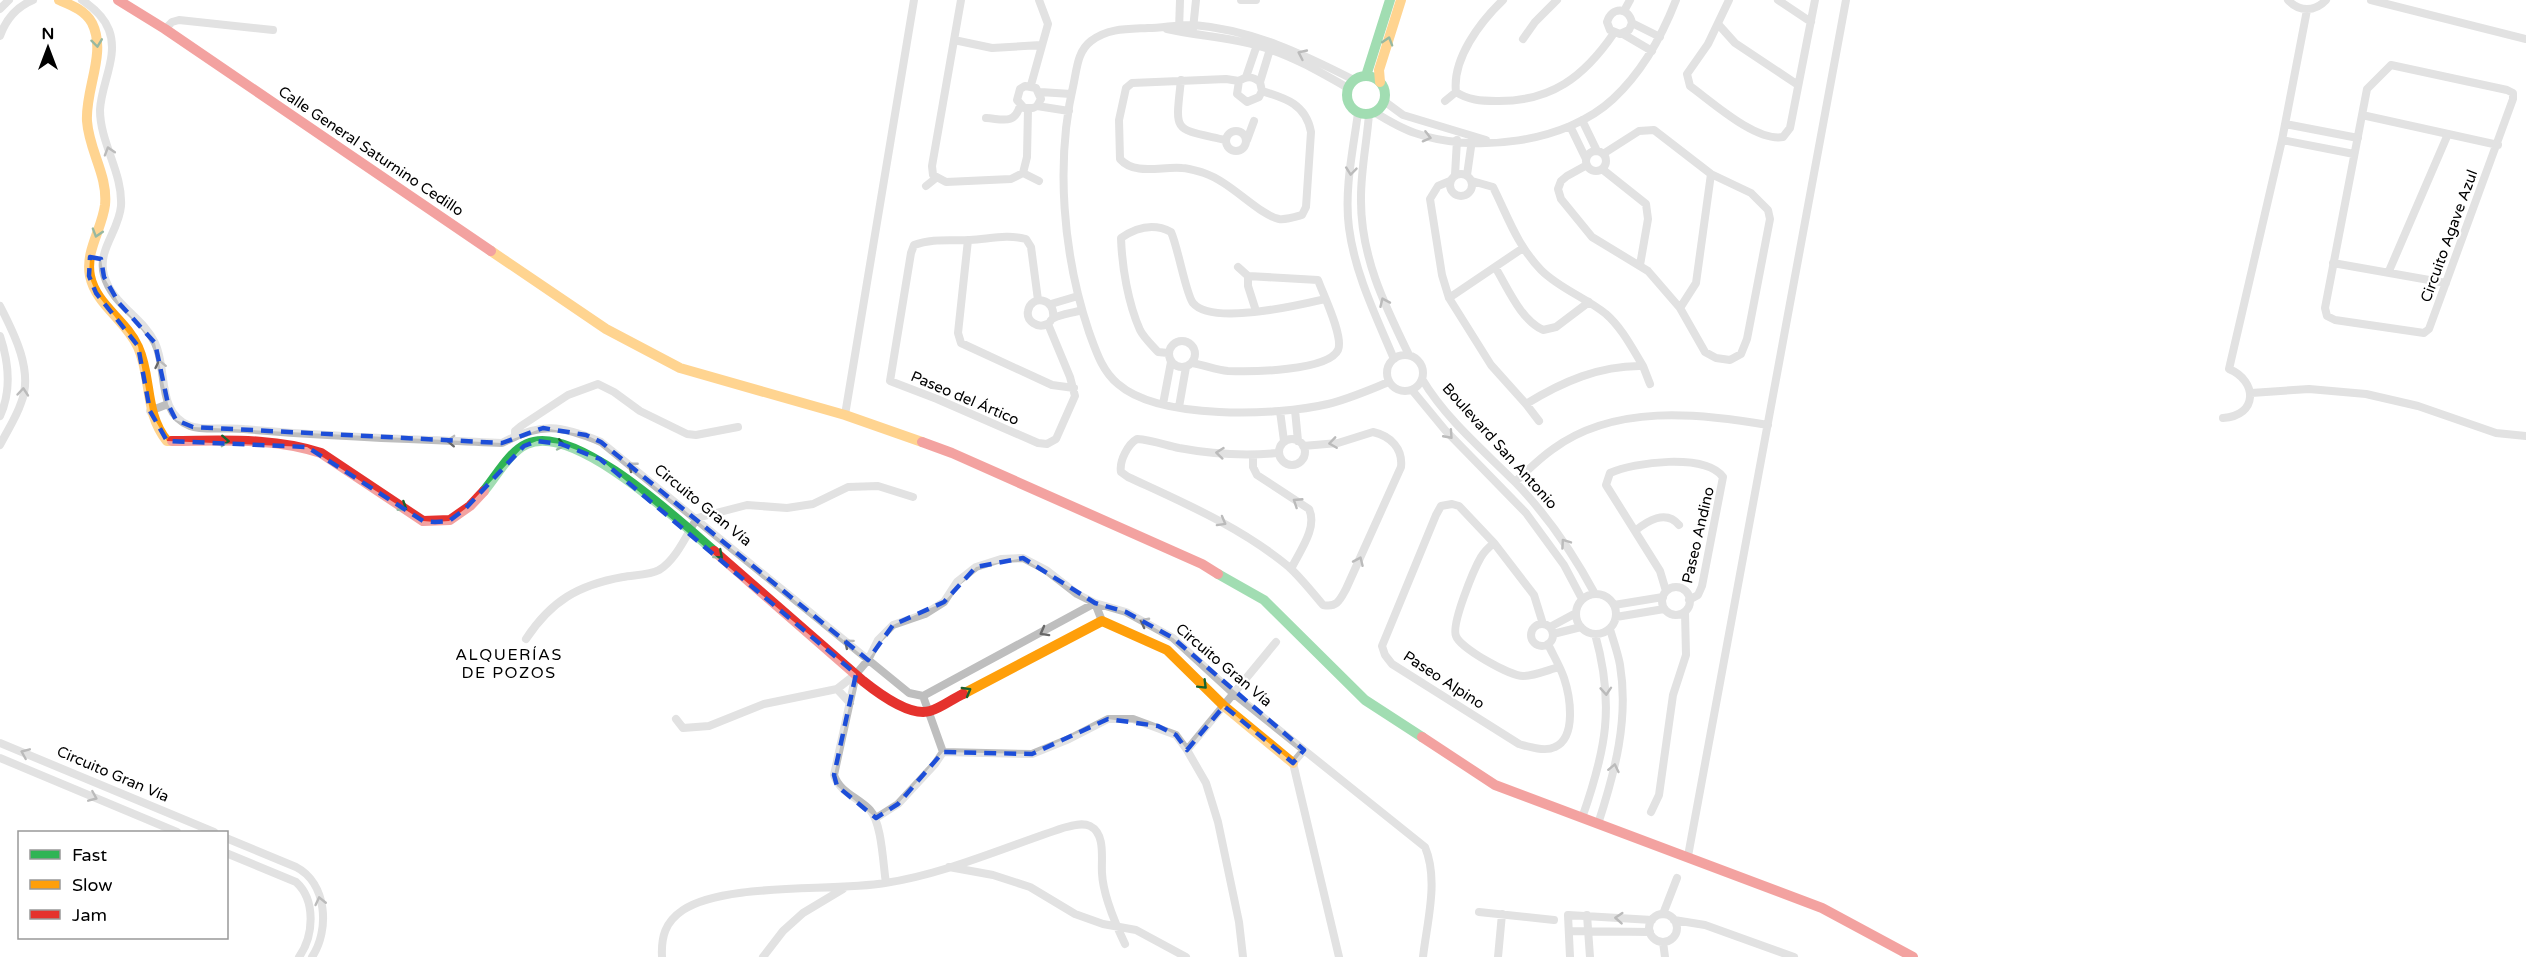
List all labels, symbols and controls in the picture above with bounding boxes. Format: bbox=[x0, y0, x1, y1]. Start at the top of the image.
north arrow bbox=[18, 18, 78, 78]
text: N bbox=[42, 24, 54, 44]
one-way arrow bbox=[1381, 36, 1393, 47]
one-way arrow bbox=[90, 39, 102, 48]
one-way arrow bbox=[1298, 49, 1309, 61]
street label: Calle General Saturnino Cedillo bbox=[275, 82, 467, 220]
one-way arrow bbox=[1422, 129, 1432, 142]
one-way arrow bbox=[104, 146, 116, 157]
one-way arrow bbox=[1345, 166, 1358, 175]
street label: Circuito Agave Azul bbox=[2417, 167, 2481, 305]
one-way arrow bbox=[92, 227, 104, 238]
one-way arrow bbox=[1379, 298, 1391, 309]
one-way arrow bbox=[154, 359, 167, 369]
street label: Paseo del Ártico bbox=[908, 367, 1022, 429]
street label: Boulevard San Antonio bbox=[1439, 379, 1561, 513]
one-way arrow bbox=[16, 387, 29, 396]
one-way arrow bbox=[1442, 428, 1453, 439]
one-way arrow bbox=[446, 434, 455, 447]
one-way arrow bbox=[221, 435, 230, 448]
one-way arrow bbox=[1328, 436, 1337, 448]
one-way arrow bbox=[555, 438, 565, 451]
one-way arrow bbox=[1215, 447, 1224, 459]
street label: Circuito Gran Vía bbox=[651, 460, 755, 550]
one-way arrow bbox=[628, 463, 639, 474]
street label: Paseo Andino bbox=[1678, 485, 1718, 585]
one-way arrow bbox=[1293, 497, 1303, 509]
one-way arrow bbox=[396, 500, 407, 511]
one-way arrow bbox=[1216, 515, 1226, 526]
one-way arrow bbox=[1561, 539, 1572, 550]
one-way arrow bbox=[712, 548, 723, 559]
one-way arrow bbox=[1352, 556, 1364, 567]
one-way arrow bbox=[1139, 618, 1150, 629]
street label: Circuito Gran Vía bbox=[1172, 619, 1276, 711]
one-way arrow bbox=[1039, 625, 1050, 636]
one-way arrow bbox=[843, 639, 854, 650]
district label: ALQUERÍAS DE POZOS bbox=[455, 645, 563, 683]
street label: Paseo Alpino bbox=[1400, 647, 1488, 713]
one-way arrow bbox=[1195, 677, 1206, 688]
one-way arrow bbox=[961, 687, 972, 698]
one-way arrow bbox=[1599, 687, 1612, 696]
street label: Circuito Gran Vía bbox=[54, 742, 172, 806]
one-way arrow bbox=[20, 748, 31, 760]
one-way arrow bbox=[1607, 763, 1620, 773]
one-way arrow bbox=[86, 790, 97, 802]
legend bbox=[18, 831, 228, 939]
text: Fast bbox=[72, 844, 107, 866]
text: Slow bbox=[72, 874, 113, 896]
one-way arrow bbox=[314, 896, 327, 906]
text: Jam bbox=[72, 904, 107, 926]
one-way arrow bbox=[1615, 912, 1624, 925]

